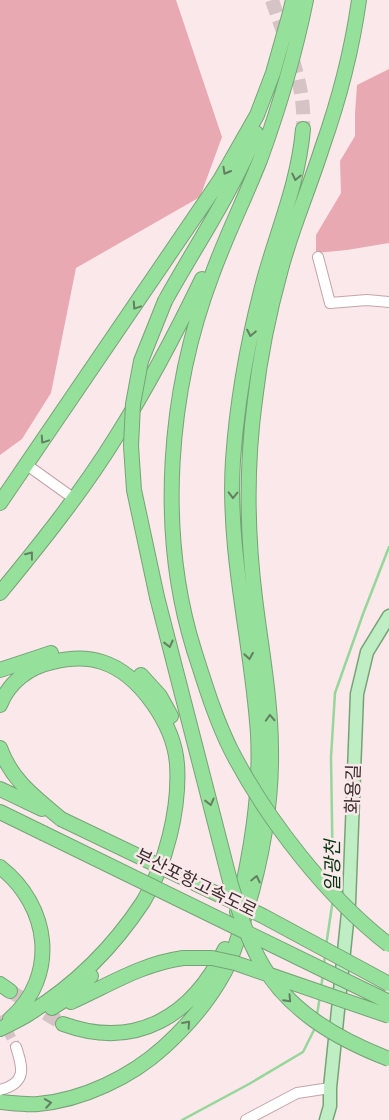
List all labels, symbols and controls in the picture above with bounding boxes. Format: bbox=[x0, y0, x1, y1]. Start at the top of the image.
one-way arrow bbox=[222, 165, 232, 174]
one-way arrow bbox=[291, 173, 301, 182]
one-way arrow bbox=[132, 301, 142, 310]
one-way arrow bbox=[246, 329, 257, 338]
one-way arrow bbox=[41, 434, 50, 444]
one-way arrow bbox=[228, 491, 238, 499]
one-way arrow bbox=[25, 552, 33, 561]
one-way arrow bbox=[164, 640, 174, 648]
one-way arrow bbox=[243, 652, 253, 661]
one-way arrow bbox=[264, 714, 275, 722]
street label: 화용길 bbox=[340, 764, 365, 814]
one-way arrow bbox=[204, 797, 215, 806]
water label: 일광천 bbox=[320, 838, 344, 892]
street label: 부산포항고속도로 bbox=[132, 843, 261, 922]
one-way arrow bbox=[250, 875, 261, 884]
one-way arrow bbox=[282, 993, 291, 1002]
one-way arrow bbox=[181, 1021, 190, 1030]
one-way arrow bbox=[44, 1098, 53, 1108]

